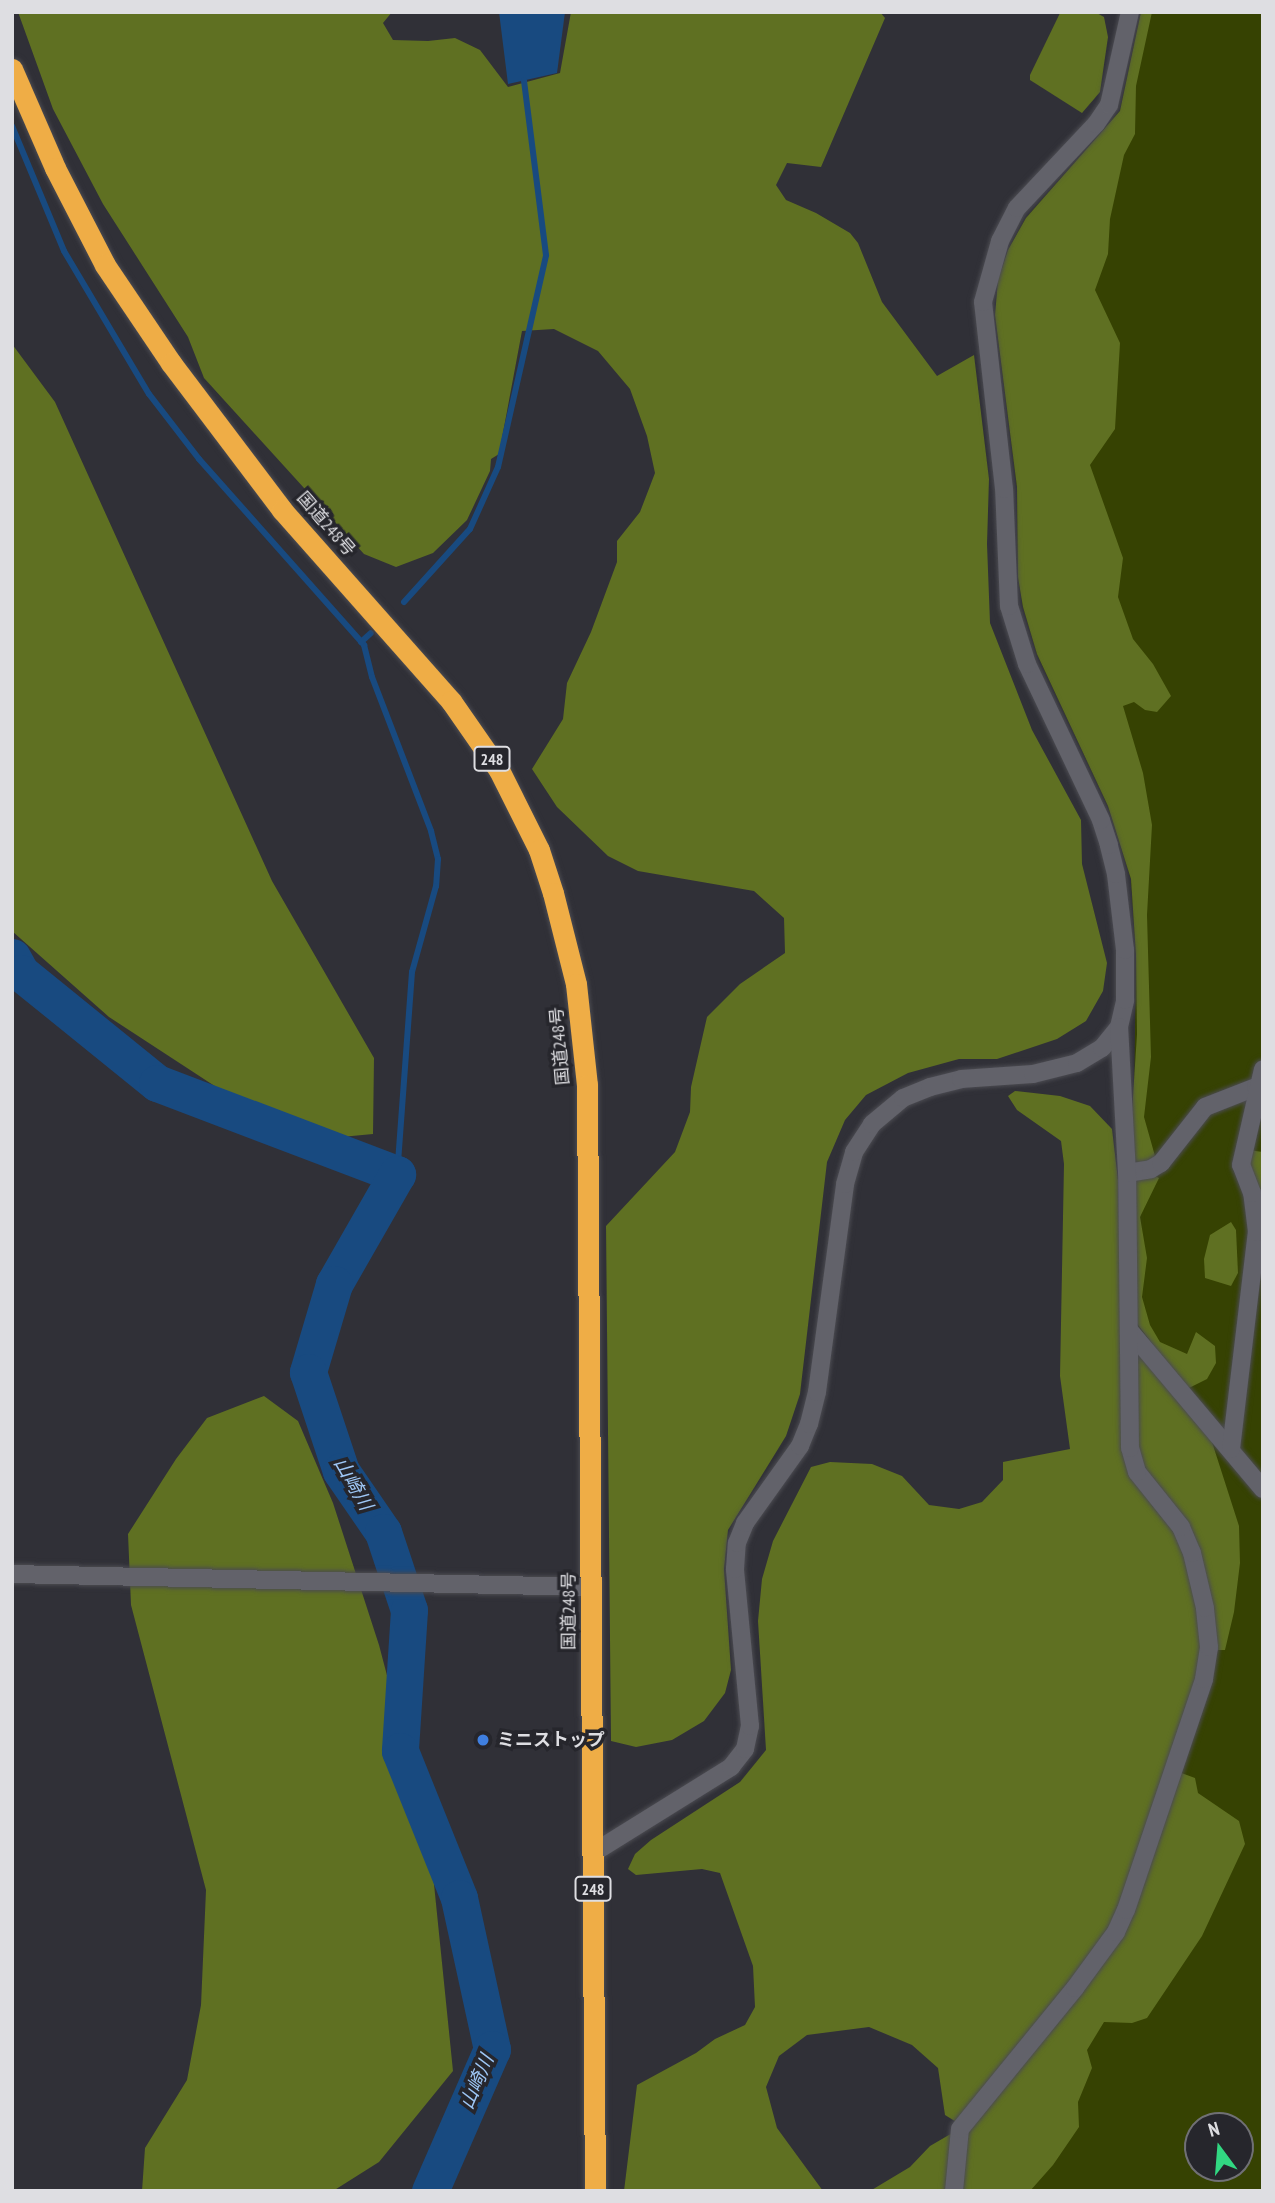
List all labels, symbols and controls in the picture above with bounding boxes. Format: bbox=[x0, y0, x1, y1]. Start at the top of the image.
street label: 国道248号 bbox=[292, 487, 360, 561]
road number: 248 bbox=[473, 746, 511, 772]
street label: 国道248号 bbox=[546, 1006, 574, 1086]
water label: 山崎川 bbox=[329, 1454, 377, 1514]
street label: 国道248号 bbox=[558, 1572, 580, 1650]
place label: ミニストップ bbox=[497, 1729, 605, 1751]
marker: ミニストップ bbox=[475, 1732, 491, 1748]
road number: 248 bbox=[574, 1876, 612, 1901]
water label: 山崎川 bbox=[455, 2051, 499, 2113]
north arrow bbox=[1184, 2112, 1254, 2182]
text: N bbox=[1206, 2116, 1222, 2142]

